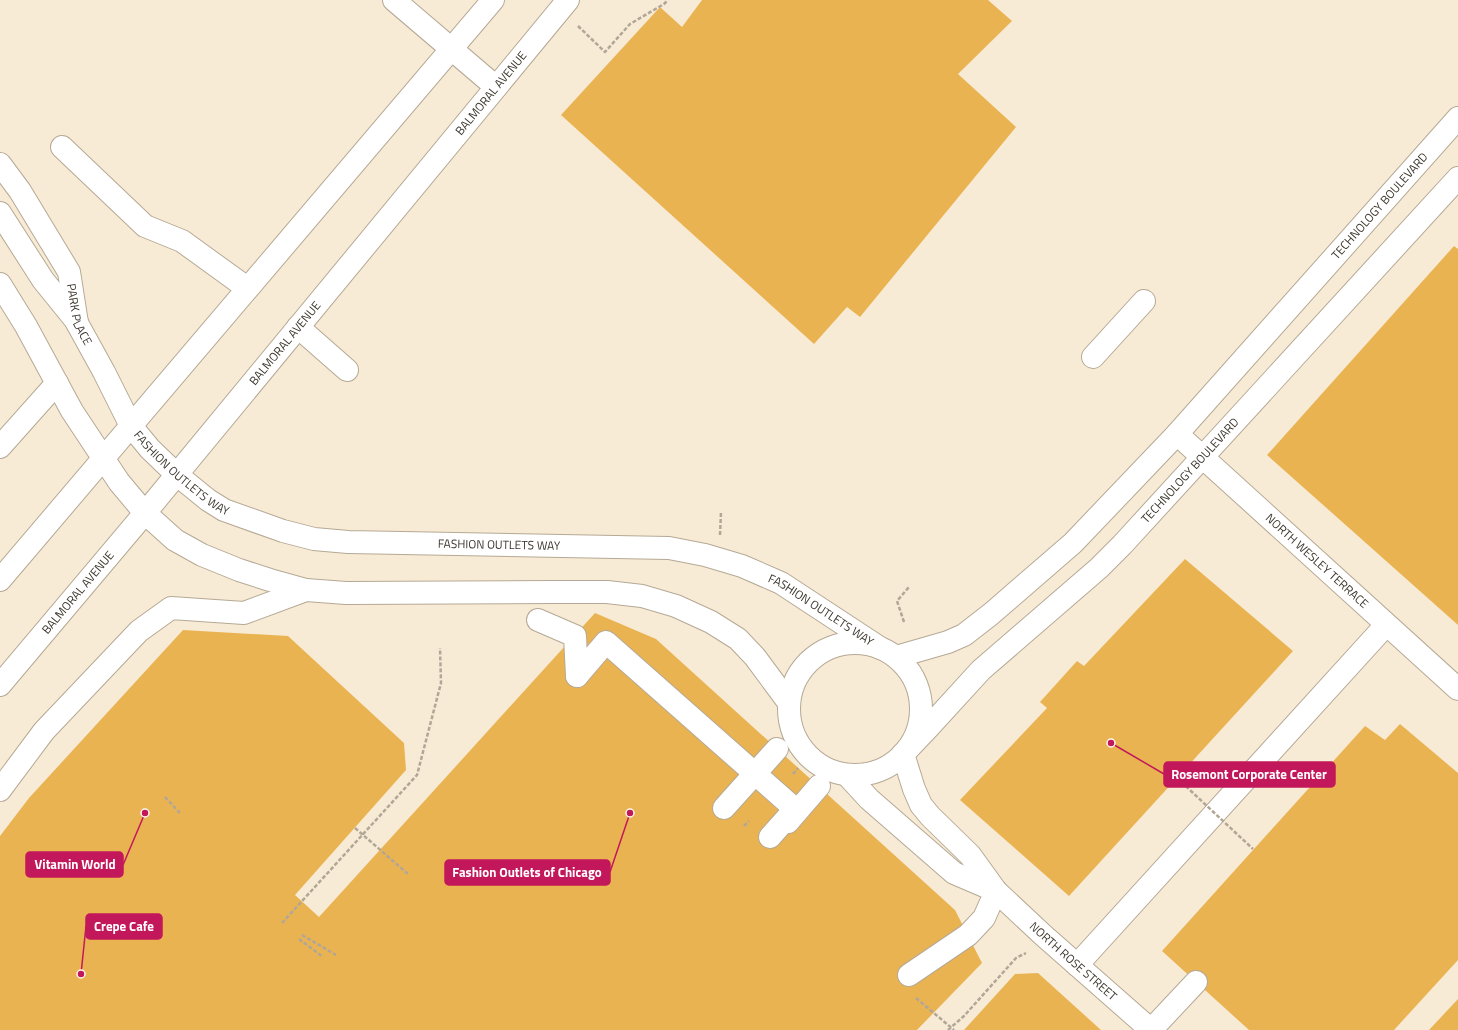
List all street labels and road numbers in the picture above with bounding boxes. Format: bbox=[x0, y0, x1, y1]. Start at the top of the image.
street label: BALMORAL AVENUE bbox=[450, 46, 531, 139]
street label: TECHNOLOGY BOULEVARD bbox=[1327, 148, 1432, 263]
street label: PARK PLACE bbox=[62, 282, 98, 349]
street label: BALMORAL AVENUE bbox=[244, 296, 325, 389]
street label: TECHNOLOGY BOULEVARD bbox=[1136, 413, 1243, 527]
street label: FASHION OUTLETS WAY bbox=[129, 426, 233, 520]
street label: NORTH WESLEY TERRACE bbox=[1261, 509, 1373, 613]
street label: FASHION OUTLETS WAY bbox=[438, 534, 561, 555]
street label: BALMORAL AVENUE bbox=[37, 546, 119, 638]
street label: FASHION OUTLETS WAY bbox=[765, 569, 878, 651]
street label: NORTH ROSE STREET bbox=[1025, 917, 1122, 1005]

